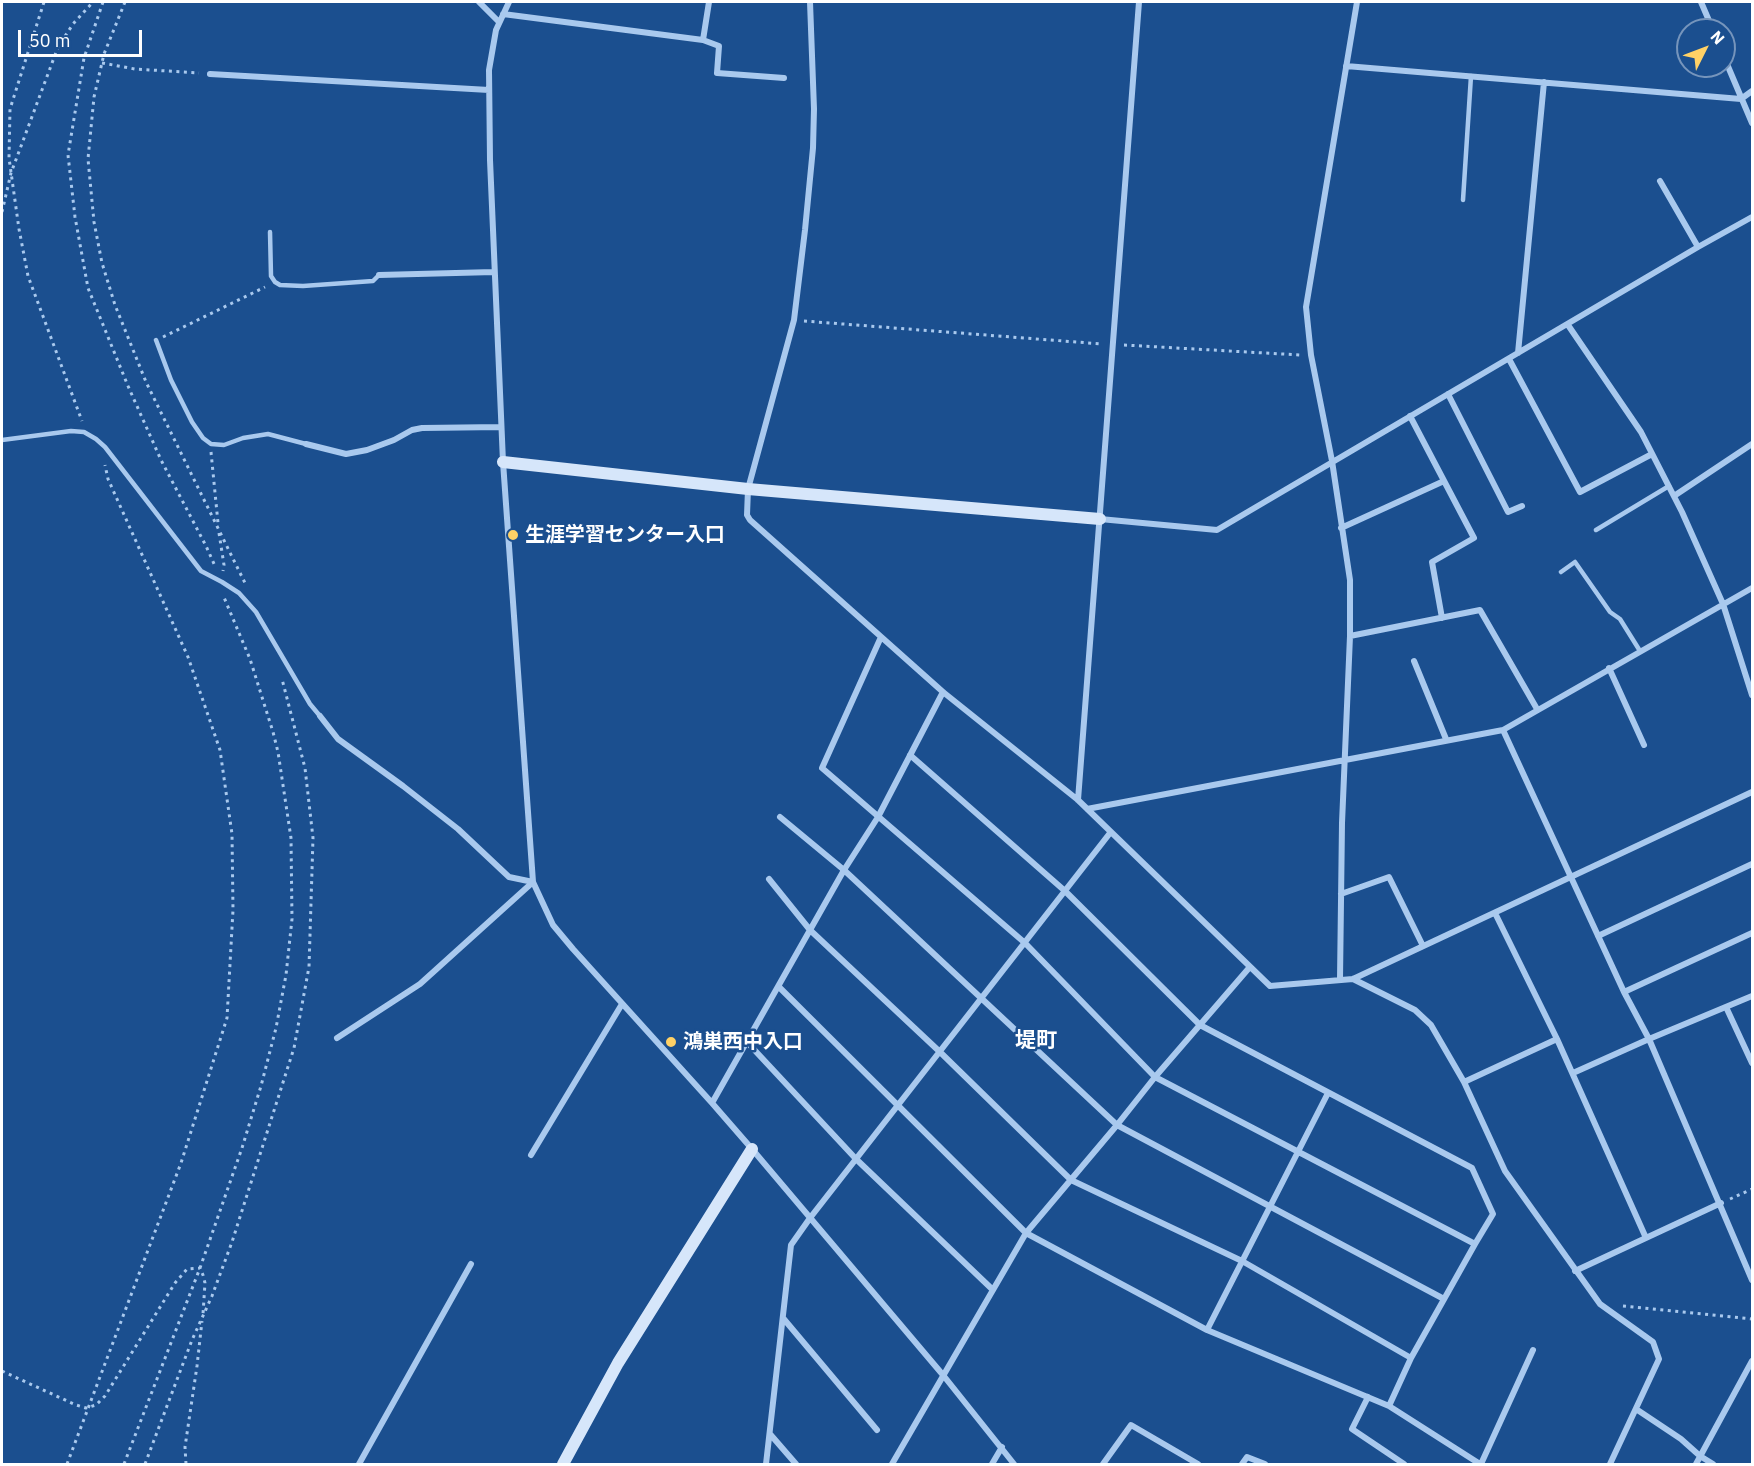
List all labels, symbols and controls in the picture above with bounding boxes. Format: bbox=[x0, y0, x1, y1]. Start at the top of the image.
scale bar bbox=[21, 18, 146, 56]
north arrow bbox=[1676, 18, 1736, 78]
text: N bbox=[1707, 26, 1729, 48]
text: 50 m bbox=[29, 29, 71, 52]
place label: 生涯学習センター入口 bbox=[525, 523, 725, 547]
marker: 生涯学習センター入口 bbox=[506, 528, 520, 542]
district label: 堤町 bbox=[1015, 1028, 1057, 1054]
place label: 鴻巣西中入口 bbox=[683, 1030, 803, 1054]
marker: 鴻巣西中入口 bbox=[664, 1035, 678, 1049]

